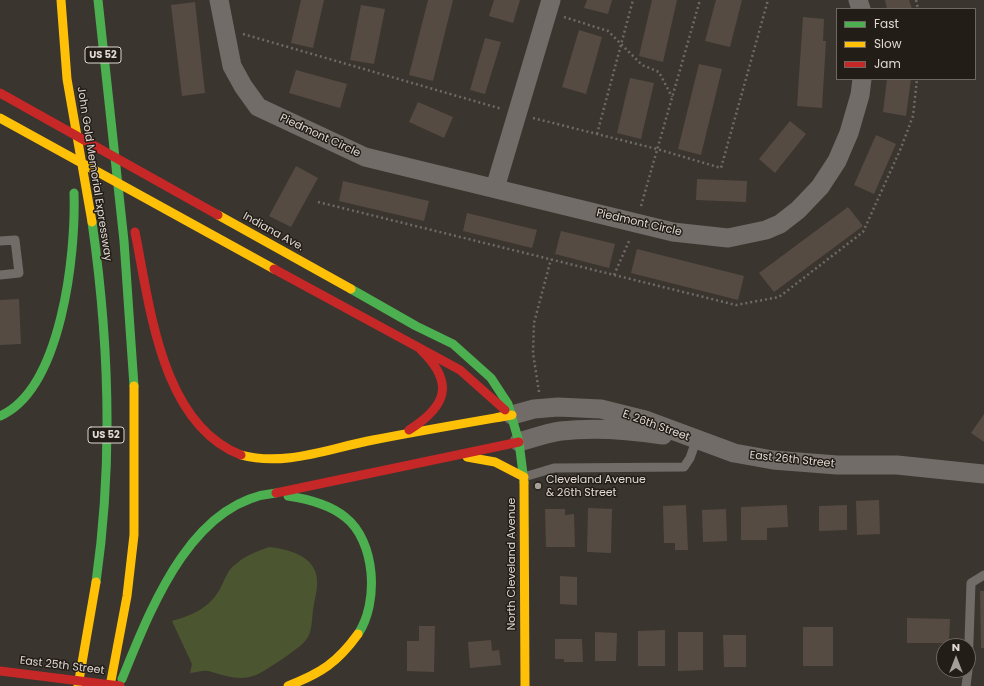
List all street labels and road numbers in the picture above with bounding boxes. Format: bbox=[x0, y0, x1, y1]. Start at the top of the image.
road number: US 52 bbox=[85, 47, 121, 63]
street label: John Gold Memorial Expressway bbox=[74, 86, 114, 262]
street label: Piedmont Circle bbox=[278, 112, 362, 160]
street label: Piedmont Circle bbox=[595, 207, 683, 239]
street label: Indiana Ave. bbox=[240, 210, 306, 254]
street label: E. 26th Street bbox=[621, 408, 691, 444]
road number: US 52 bbox=[88, 427, 124, 443]
street label: East 26th Street bbox=[749, 449, 835, 471]
street label: North Cleveland Avenue bbox=[505, 498, 519, 630]
street label: East 25th Street bbox=[19, 654, 105, 678]

